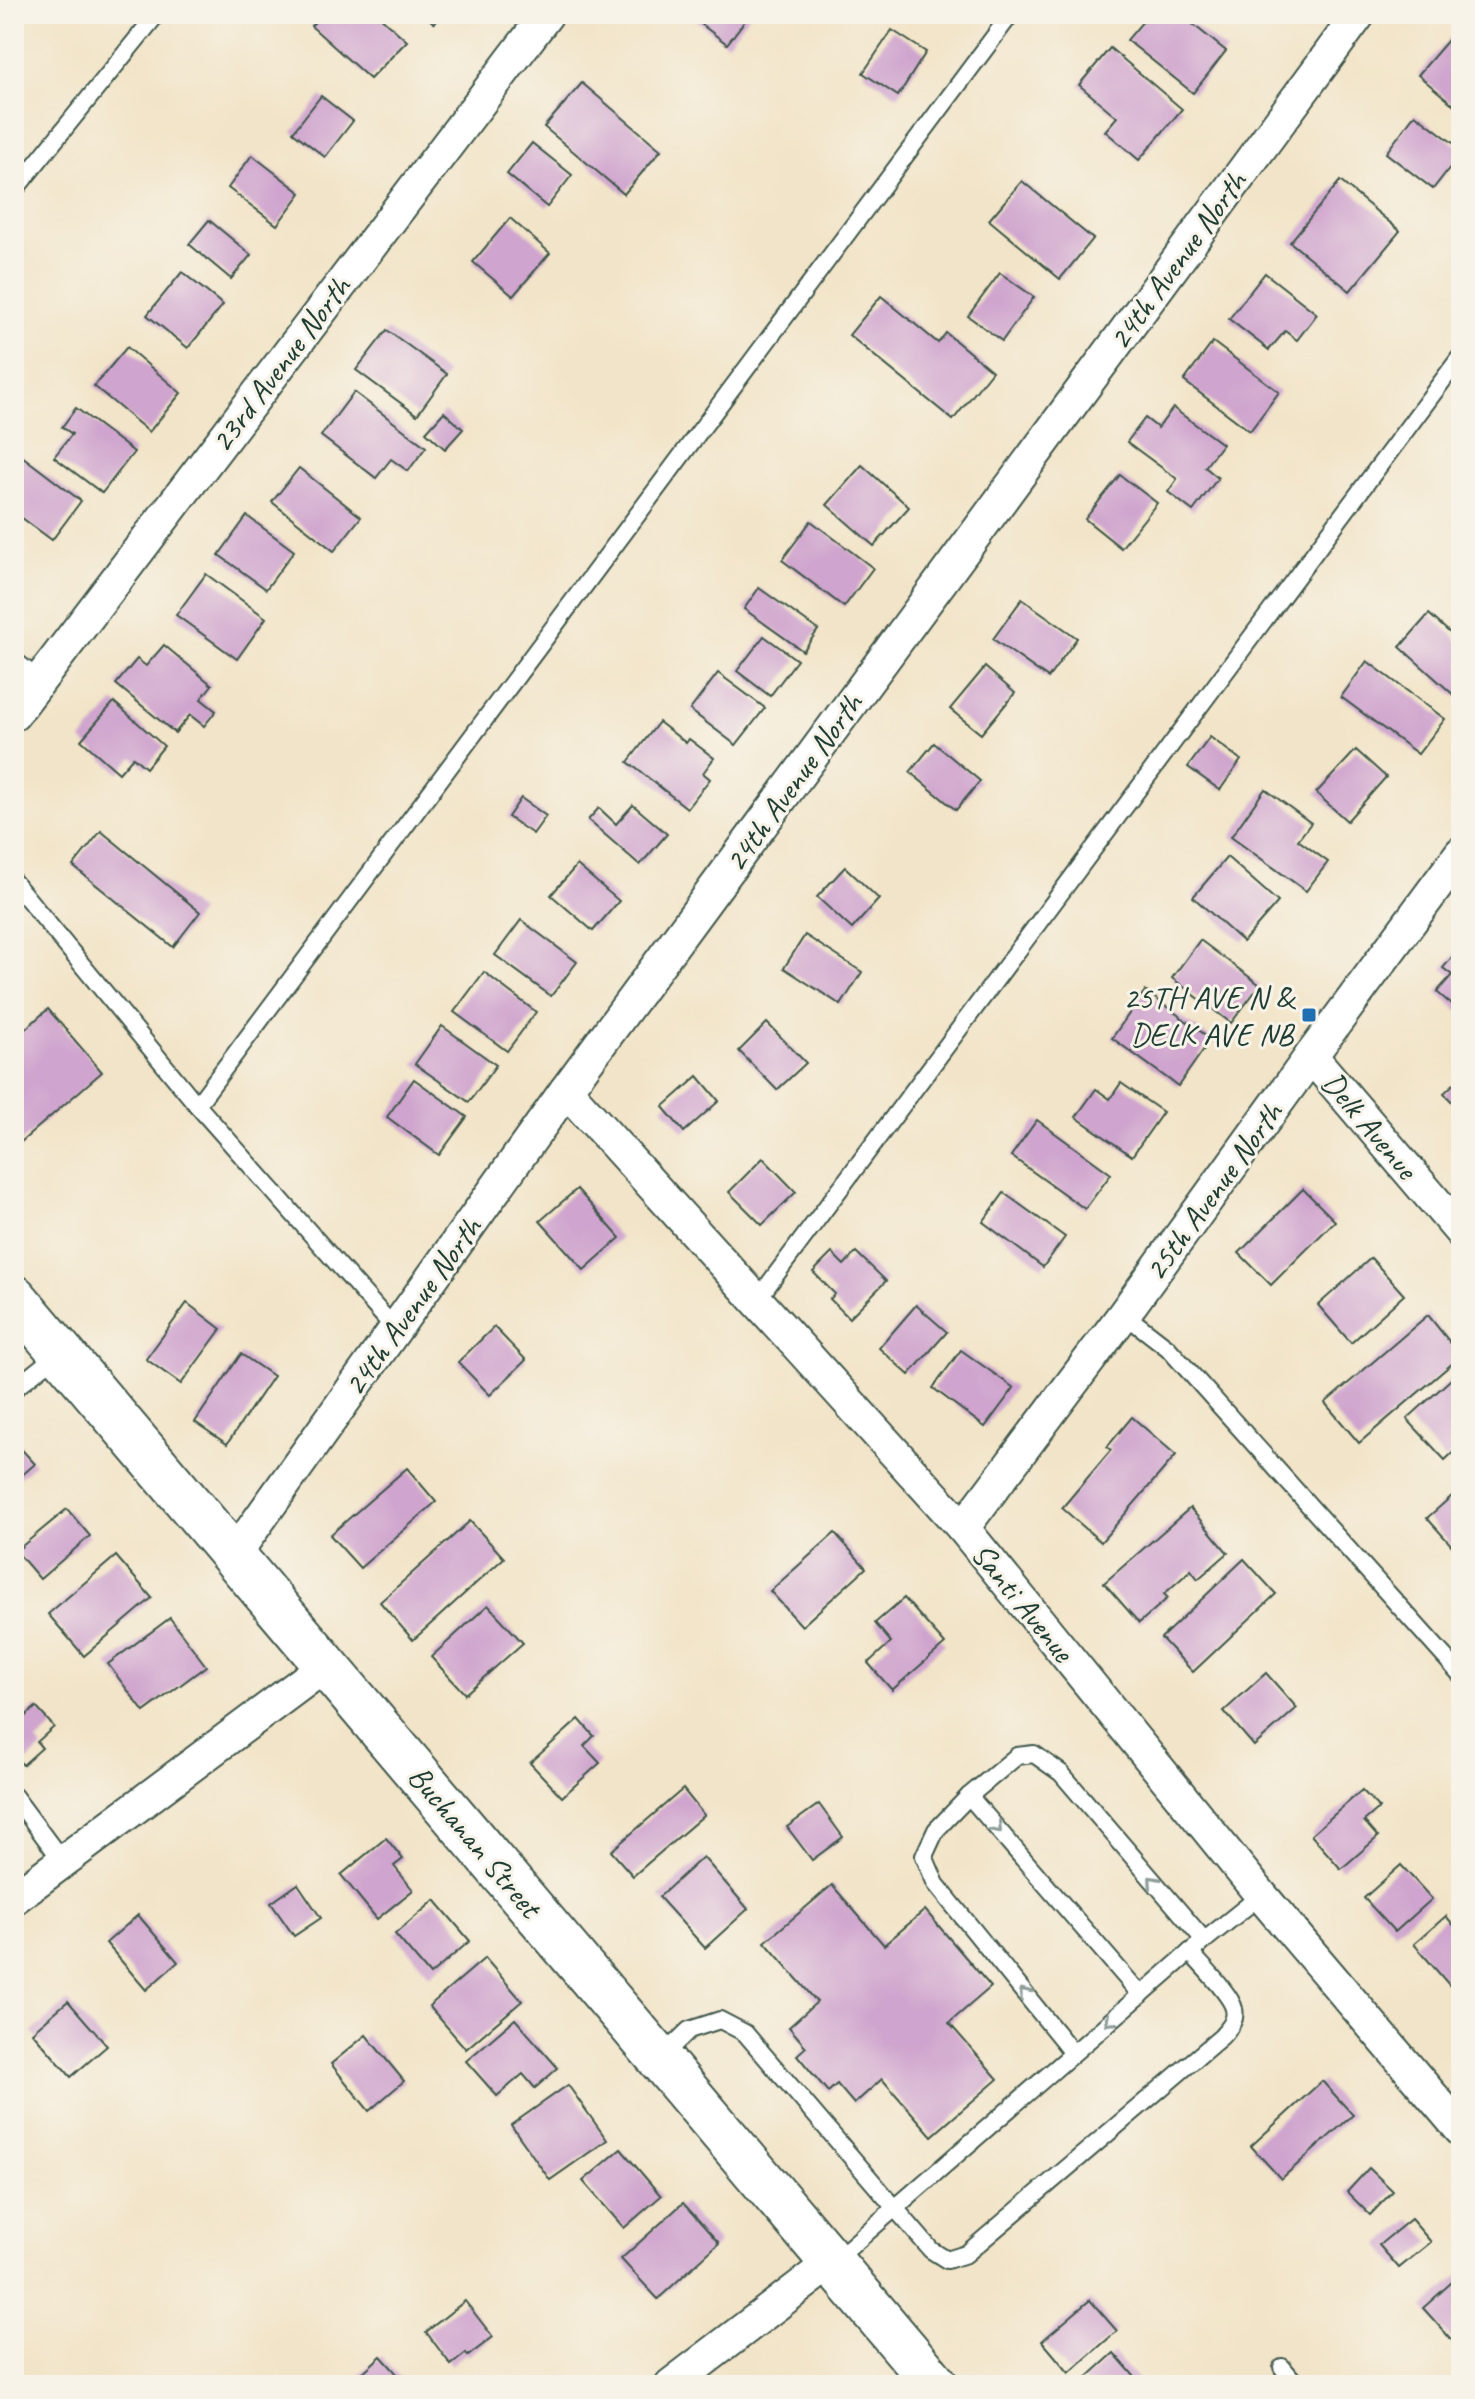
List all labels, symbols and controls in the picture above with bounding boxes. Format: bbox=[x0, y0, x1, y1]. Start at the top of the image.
street label: 24th Avenue North bbox=[1099, 161, 1257, 358]
street label: 23rd Avenue North bbox=[201, 267, 361, 460]
street label: 24th Avenue North bbox=[715, 683, 873, 880]
place label: 25TH AVE N & DELK AVE NB bbox=[1123, 977, 1297, 1055]
marker: 25TH AVE N & DELK AVE NB bbox=[1300, 1006, 1318, 1024]
street label: Delk Avenue bbox=[1313, 1063, 1428, 1190]
street label: 25th Avenue North bbox=[1135, 1092, 1293, 1289]
street label: 24th Avenue North bbox=[334, 1207, 492, 1404]
street label: Santi Avenue bbox=[962, 1535, 1085, 1672]
street label: Buchanan Street bbox=[399, 1757, 552, 1928]
one-way arrow bbox=[987, 1819, 1002, 1833]
one-way arrow bbox=[1148, 1875, 1163, 1890]
one-way arrow bbox=[1019, 1987, 1034, 2002]
one-way arrow bbox=[1104, 2012, 1119, 2026]

